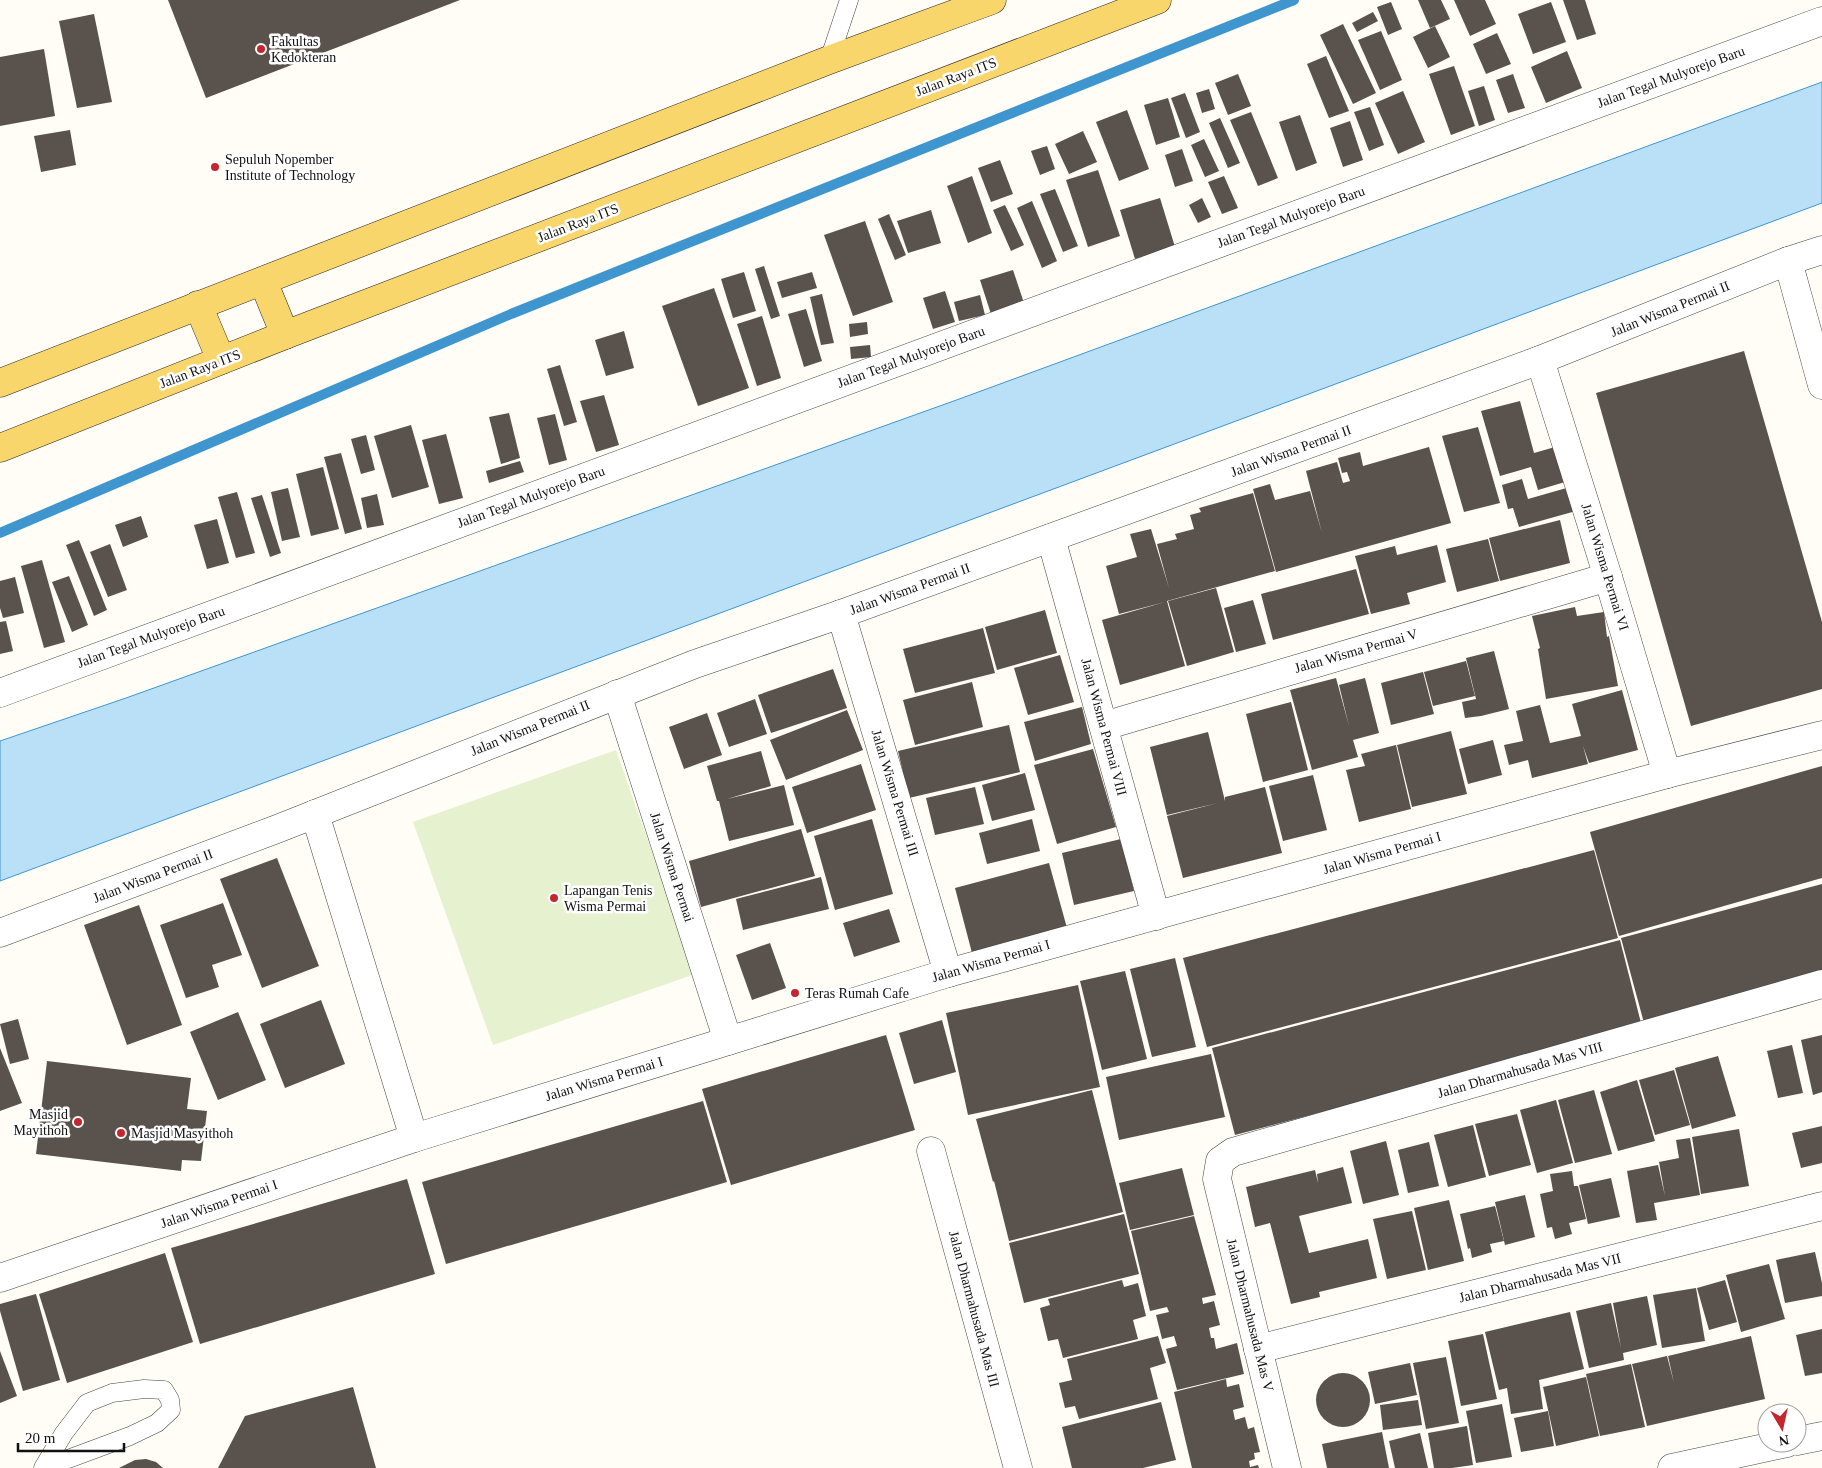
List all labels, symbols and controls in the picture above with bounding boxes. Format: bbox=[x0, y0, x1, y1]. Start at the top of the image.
place label: Fakultas Kedokteran bbox=[271, 34, 336, 65]
marker: Fakultas Kedokteran bbox=[255, 43, 267, 55]
street label: Jalan Tegal Mulyorejo Baru bbox=[1595, 43, 1747, 111]
street label: Jalan Raya ITS bbox=[913, 55, 999, 99]
place label: Sepuluh Nopember Institute of Technology bbox=[225, 152, 355, 183]
marker: Sepuluh Nopember Institute of Technology bbox=[209, 161, 221, 173]
street label: Jalan Tegal Mulyorejo Baru bbox=[1215, 183, 1367, 251]
street label: Jalan Raya ITS bbox=[535, 201, 621, 245]
street label: Jalan Wisma Permai II bbox=[1608, 278, 1732, 340]
street label: Jalan Tegal Mulyorejo Baru bbox=[835, 323, 987, 391]
street label: Jalan Raya ITS bbox=[157, 347, 243, 391]
street label: Jalan Wisma Permai II bbox=[1229, 422, 1354, 480]
street label: Jalan Tegal Mulyorejo Baru bbox=[455, 463, 607, 531]
street label: Jalan Wisma Permai VI bbox=[1578, 502, 1632, 633]
street label: Jalan Wisma Permai II bbox=[848, 560, 973, 618]
street label: Jalan Tegal Mulyorejo Baru bbox=[75, 603, 227, 671]
street label: Jalan Wisma Permai V bbox=[1293, 626, 1419, 676]
street label: Jalan Wisma Permai VIII bbox=[1078, 657, 1130, 798]
street label: Jalan Wisma Permai II bbox=[468, 697, 592, 759]
street label: Jalan Wisma Permai III bbox=[869, 728, 922, 859]
street label: Jalan Wisma Permai bbox=[647, 810, 697, 924]
street label: Jalan Wisma Permai I bbox=[1321, 829, 1443, 877]
street label: Jalan Wisma Permai II bbox=[91, 846, 215, 906]
place label: Lapangan Tenis Wisma Permai bbox=[564, 883, 653, 914]
marker: Lapangan Tenis Wisma Permai bbox=[548, 892, 560, 904]
street label: Jalan Wisma Permai I bbox=[930, 937, 1052, 985]
place label: Teras Rumah Cafe bbox=[805, 986, 909, 1001]
marker: Teras Rumah Cafe bbox=[789, 987, 801, 999]
street label: Jalan Dharmahusada Mas VIII bbox=[1436, 1039, 1605, 1101]
street label: Jalan Wisma Permai I bbox=[543, 1054, 665, 1104]
place label: Masjid Mayithoh bbox=[14, 1107, 68, 1138]
marker: Masjid Mayithoh bbox=[72, 1116, 84, 1128]
place label: Masjid Masyithoh bbox=[131, 1126, 233, 1141]
marker: Masjid Masyithoh bbox=[115, 1127, 127, 1139]
street label: Jalan Wisma Permai I bbox=[159, 1177, 280, 1231]
street label: Jalan Dharmahusada Mas III bbox=[946, 1229, 1002, 1389]
street label: Jalan Dharmahusada Mas V bbox=[1224, 1237, 1276, 1393]
street label: Jalan Dharmahusada Mas VII bbox=[1457, 1250, 1623, 1305]
north arrow bbox=[1757, 1403, 1807, 1453]
scale bar bbox=[18, 1420, 124, 1452]
text: 20 m bbox=[25, 1430, 56, 1446]
text: N bbox=[1778, 1432, 1790, 1449]

